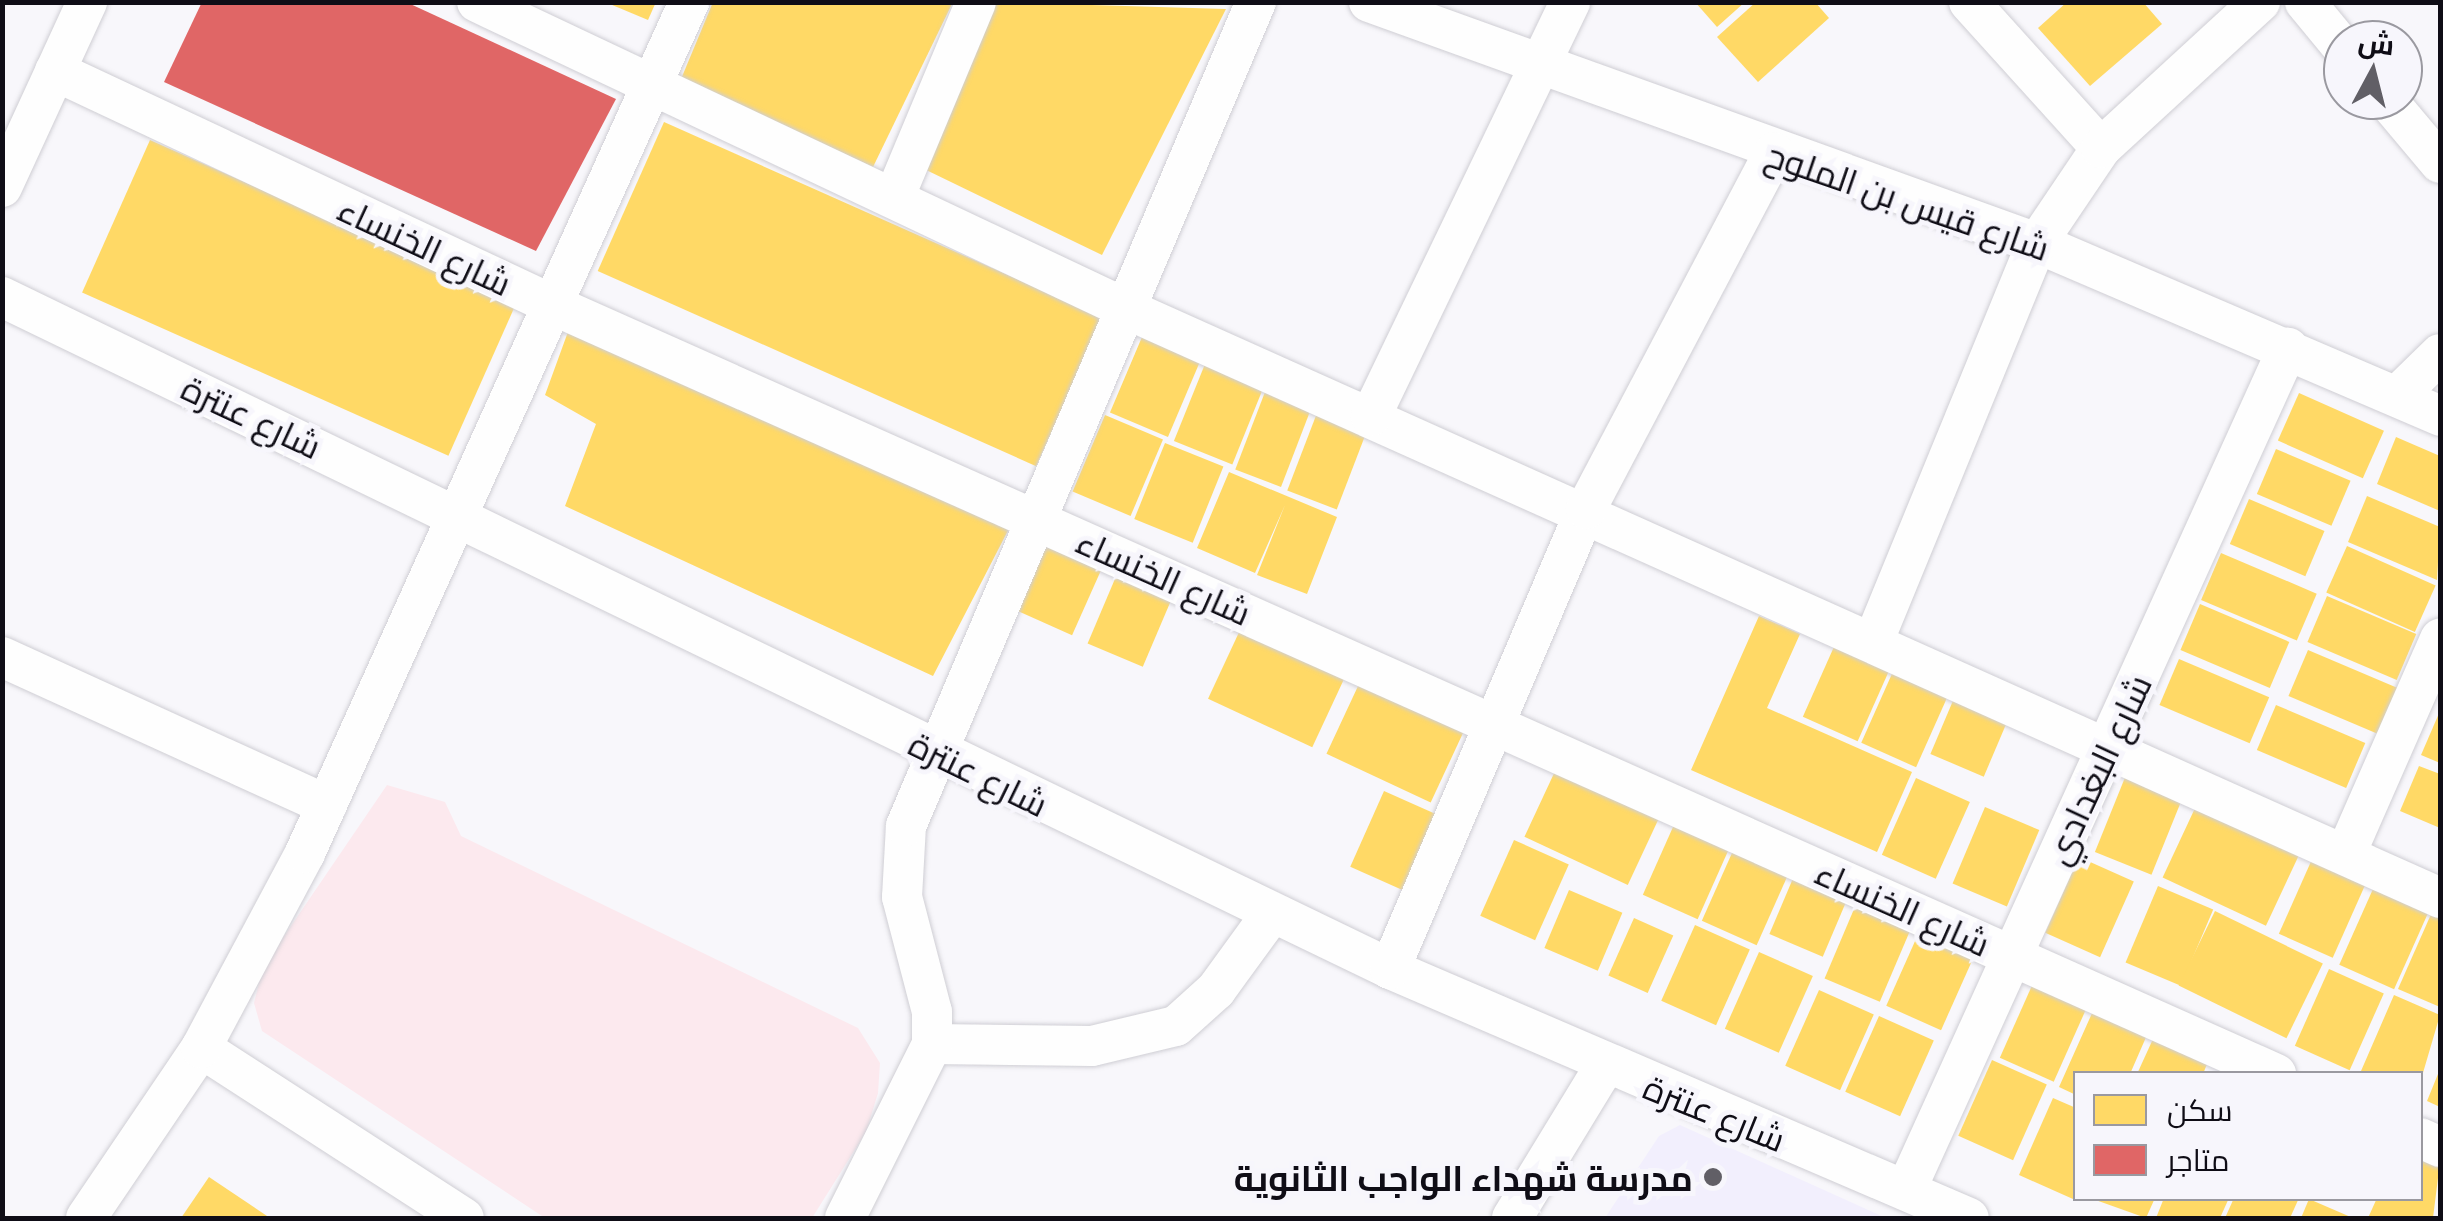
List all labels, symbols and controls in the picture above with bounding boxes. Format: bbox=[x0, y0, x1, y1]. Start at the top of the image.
north arrow bbox=[2323, 20, 2423, 120]
text: ش bbox=[2356, 21, 2397, 62]
street label: شارع قيس بن الملوح bbox=[1761, 132, 2055, 268]
street label: شارع الخنساء bbox=[332, 187, 518, 303]
street label: شارع عنترة bbox=[176, 366, 328, 466]
street label: شارع الخنساء bbox=[1070, 519, 1258, 633]
street label: شارع البغدادي bbox=[2035, 667, 2159, 871]
street label: شارع عنترة bbox=[903, 722, 1055, 824]
street label: شارع الخنساء bbox=[1809, 850, 1997, 964]
street label: شارع عنترة bbox=[1638, 1065, 1792, 1159]
legend bbox=[2073, 1071, 2423, 1201]
text: سكن bbox=[2167, 1089, 2233, 1129]
text: متاجر bbox=[2167, 1139, 2230, 1179]
place label: مدرسة شهداء الواجب الثانوية bbox=[1234, 1156, 1693, 1198]
marker: مدرسة شهداء الواجب الثانوية bbox=[1702, 1166, 1724, 1188]

